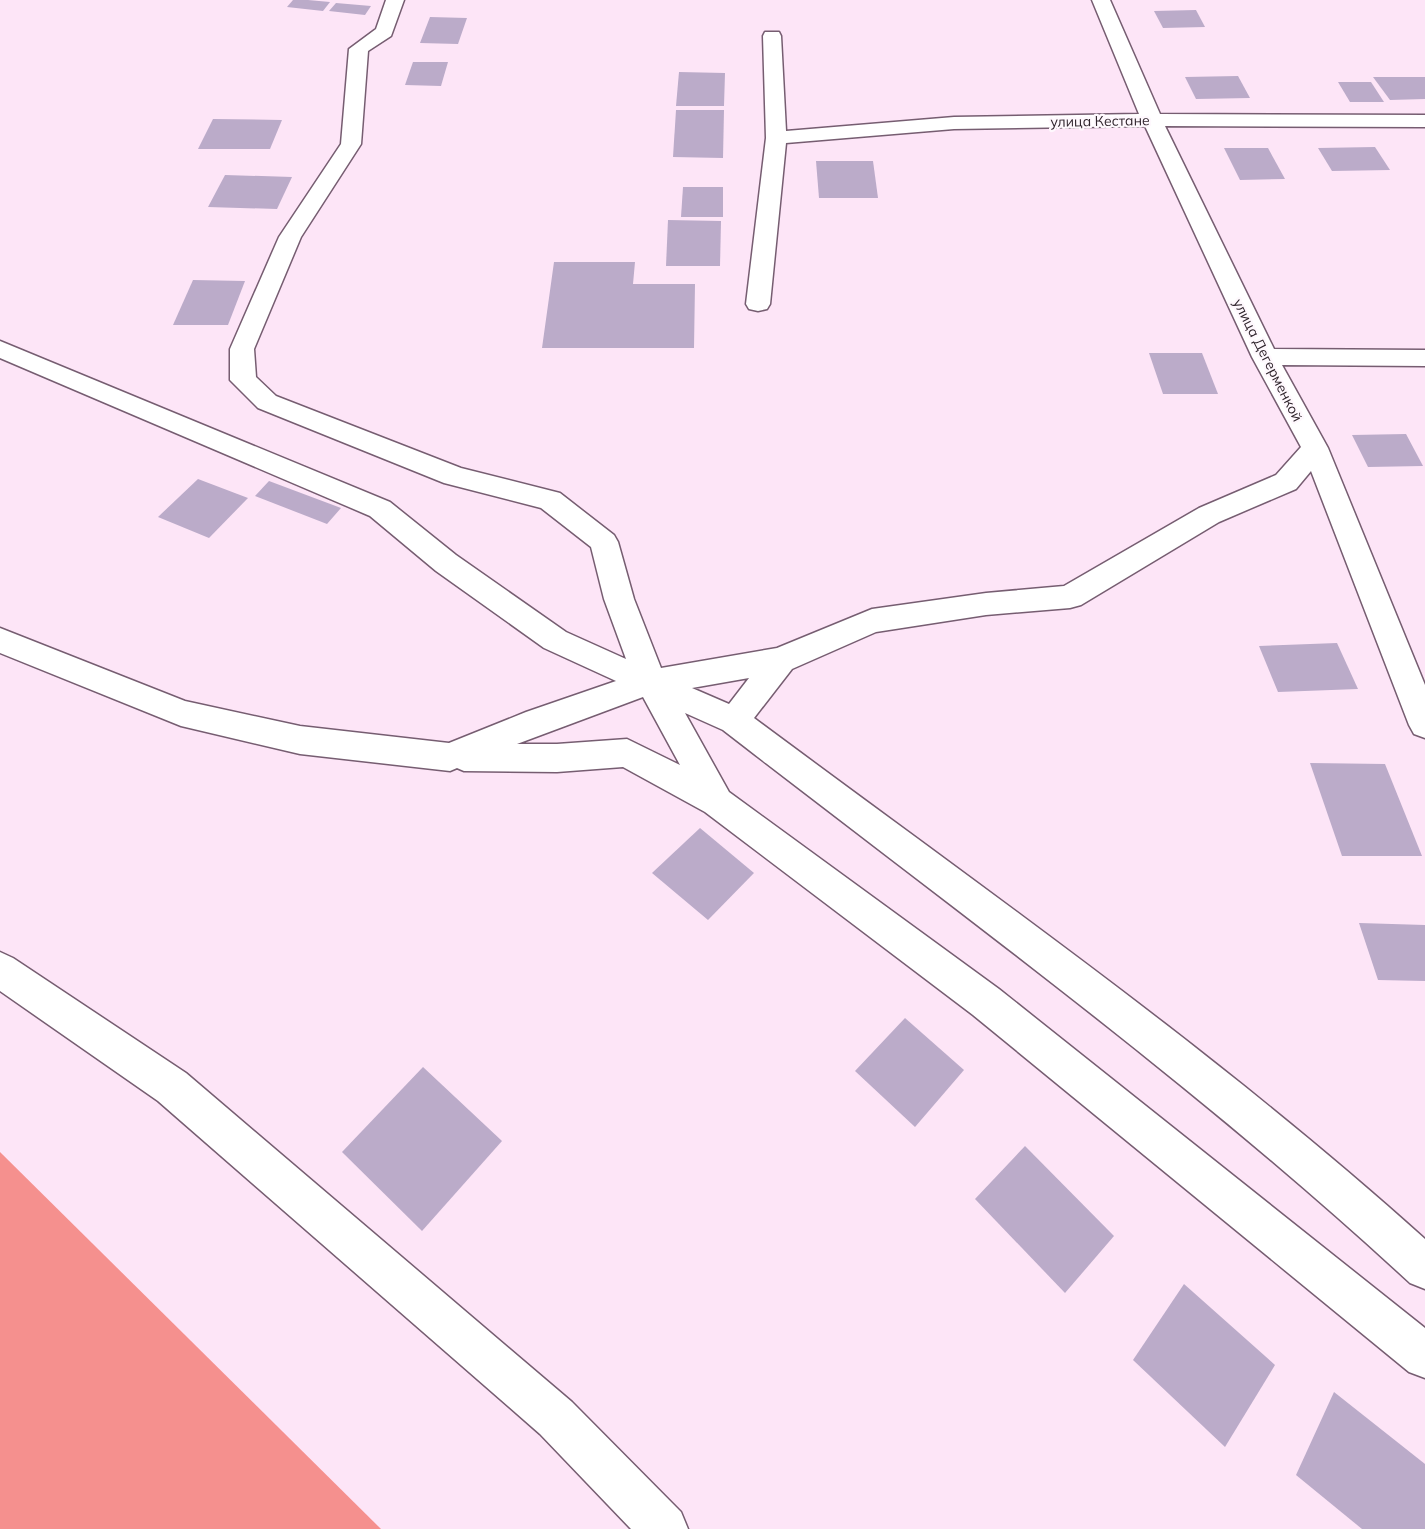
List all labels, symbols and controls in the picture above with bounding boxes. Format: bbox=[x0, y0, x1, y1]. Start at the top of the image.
street label: улица Кестане bbox=[1050, 111, 1150, 131]
street label: улица Дегерменкой bbox=[1229, 296, 1307, 424]

